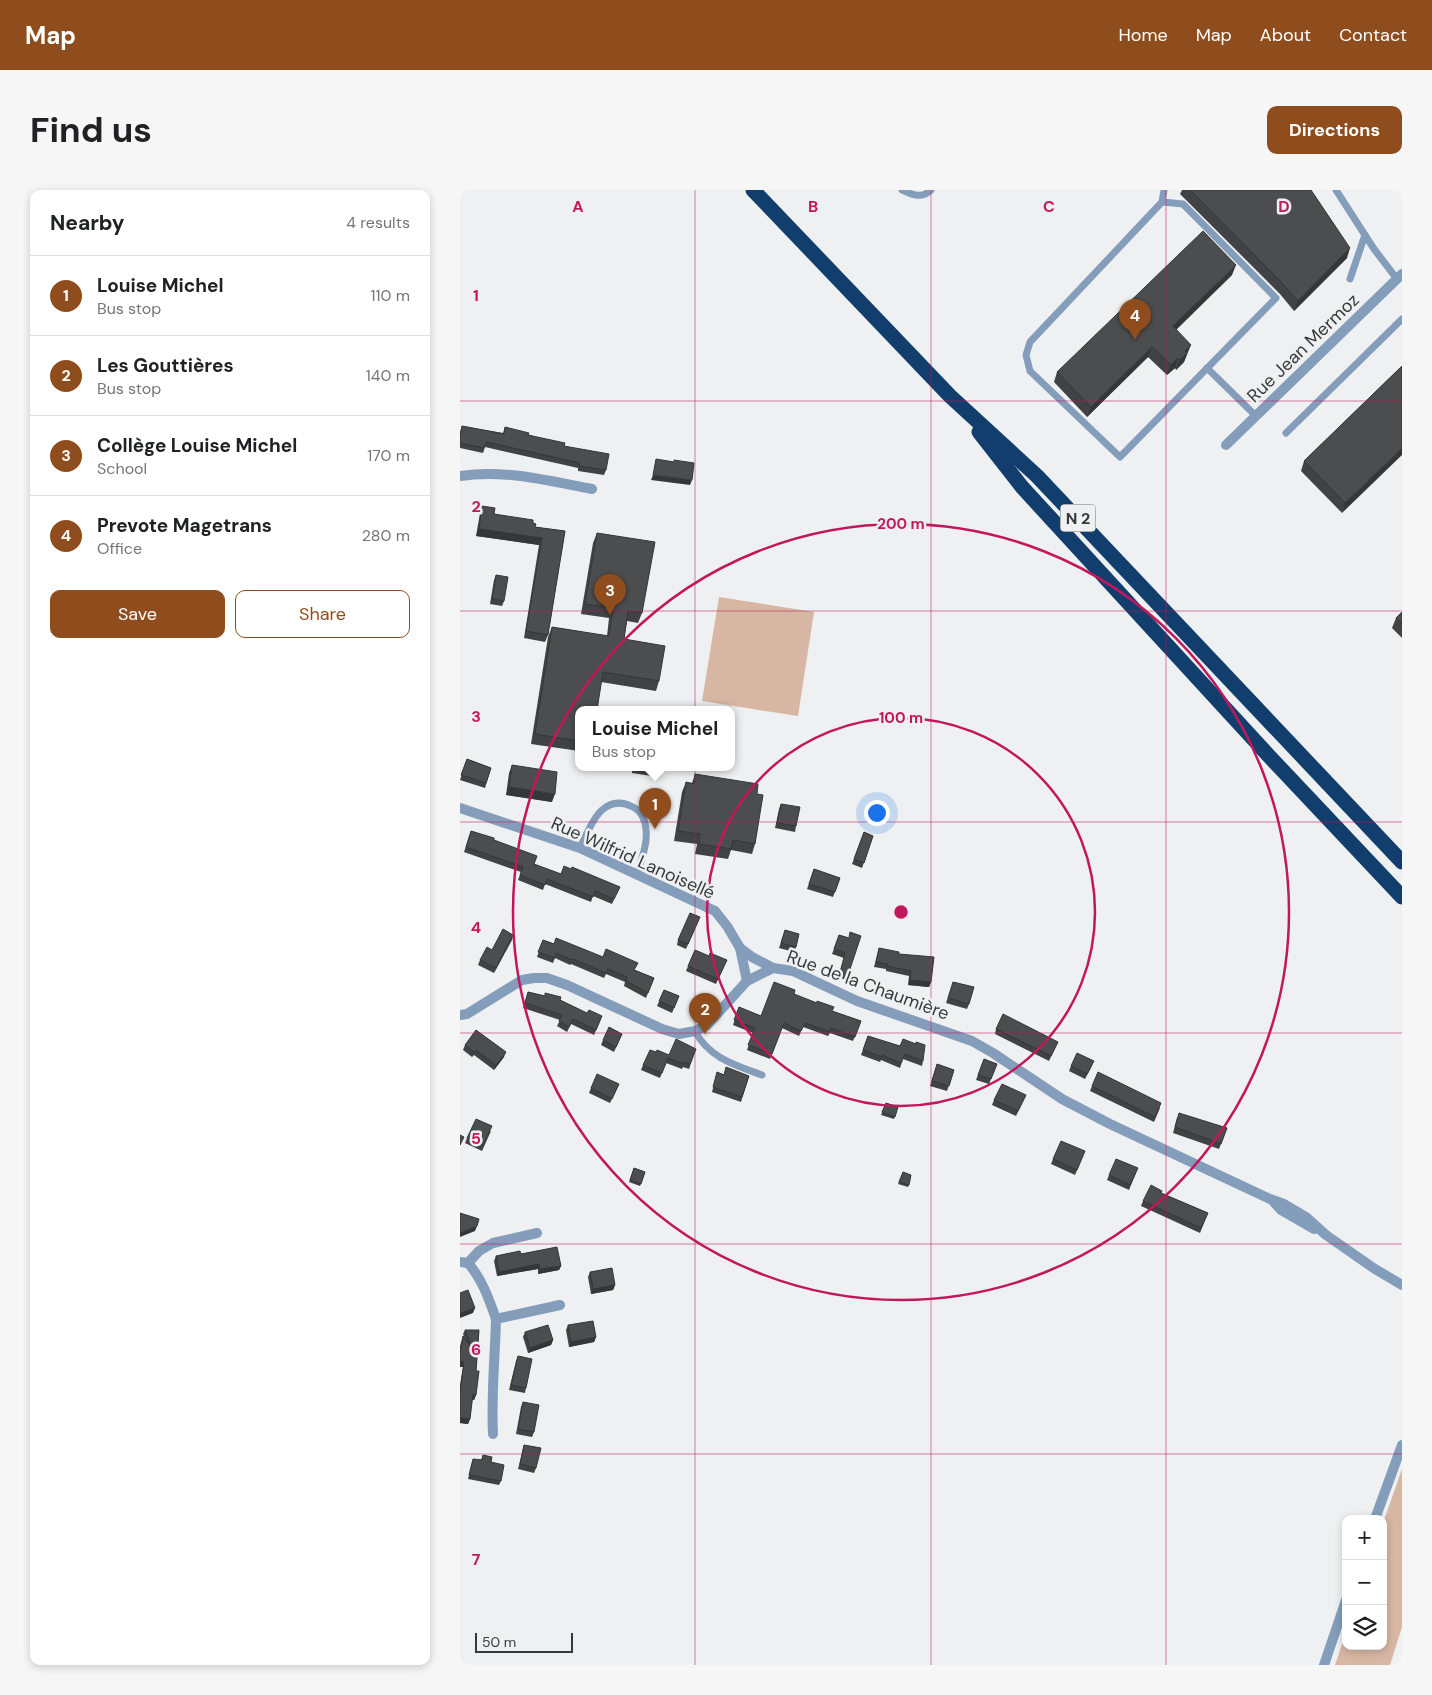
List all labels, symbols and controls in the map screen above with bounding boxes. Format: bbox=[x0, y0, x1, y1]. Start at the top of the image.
text: Map bbox=[25, 20, 76, 51]
text: Home bbox=[1118, 23, 1168, 47]
text: Map bbox=[1196, 23, 1232, 47]
text: About bbox=[1260, 23, 1311, 47]
text: Contact bbox=[1339, 23, 1407, 47]
button: Directions bbox=[1267, 106, 1402, 154]
text: Find us bbox=[30, 107, 152, 153]
text: A bbox=[572, 196, 584, 217]
text: B bbox=[808, 196, 818, 217]
text: C bbox=[1043, 196, 1055, 217]
text: D bbox=[1278, 196, 1290, 217]
text: Nearby bbox=[50, 209, 124, 237]
text: 4 results bbox=[346, 212, 410, 233]
text: Louise Michel bbox=[97, 273, 224, 298]
text: 1 bbox=[63, 285, 69, 306]
text: 110 m bbox=[371, 285, 410, 306]
text: 1 bbox=[473, 285, 479, 306]
street label: Rue Jean Mermoz bbox=[1242, 288, 1364, 408]
text: Bus stop bbox=[97, 298, 161, 319]
pin: 4 bbox=[1119, 299, 1151, 340]
text: Les Gouttières bbox=[97, 353, 234, 378]
text: 2 bbox=[61, 365, 71, 386]
text: 140 m bbox=[366, 365, 410, 386]
text: Bus stop bbox=[97, 378, 161, 399]
text: Collège Louise Michel bbox=[97, 433, 297, 458]
text: 3 bbox=[61, 445, 71, 466]
text: 170 m bbox=[367, 445, 410, 466]
text: School bbox=[97, 458, 147, 479]
text: 2 bbox=[471, 496, 481, 517]
road number: N 2 bbox=[1060, 504, 1096, 532]
text: Prevote Magetrans bbox=[97, 513, 272, 538]
text: 200 m bbox=[877, 514, 925, 534]
text: 4 bbox=[61, 525, 71, 546]
text: 280 m bbox=[362, 525, 410, 546]
text: Office bbox=[97, 538, 142, 559]
pin: 3 bbox=[594, 574, 626, 615]
button: Save bbox=[50, 590, 225, 638]
button: Share bbox=[235, 590, 410, 638]
text: 3 bbox=[471, 706, 481, 727]
popup bbox=[575, 706, 735, 771]
text: 100 m bbox=[879, 708, 923, 728]
text: Louise Michel bbox=[592, 716, 718, 741]
text: Bus stop bbox=[592, 741, 656, 762]
pin: 1 bbox=[639, 788, 671, 829]
your location bbox=[864, 800, 890, 826]
street label: Rue Wilfrid Lanoisellé bbox=[547, 811, 719, 905]
centre of rings bbox=[892, 903, 910, 921]
text: 4 bbox=[471, 917, 481, 938]
street label: Rue de la Chaumière bbox=[783, 944, 953, 1026]
pin: 2 bbox=[689, 993, 721, 1034]
text: 5 bbox=[471, 1128, 481, 1149]
text: 6 bbox=[471, 1339, 481, 1360]
map controls bbox=[1342, 1515, 1387, 1650]
button: + bbox=[1342, 1515, 1387, 1560]
text: 7 bbox=[472, 1549, 481, 1570]
button: − bbox=[1342, 1560, 1387, 1605]
button: layers bbox=[1342, 1605, 1387, 1650]
scale bar bbox=[475, 1630, 572, 1653]
text: 50 m bbox=[482, 1633, 516, 1651]

